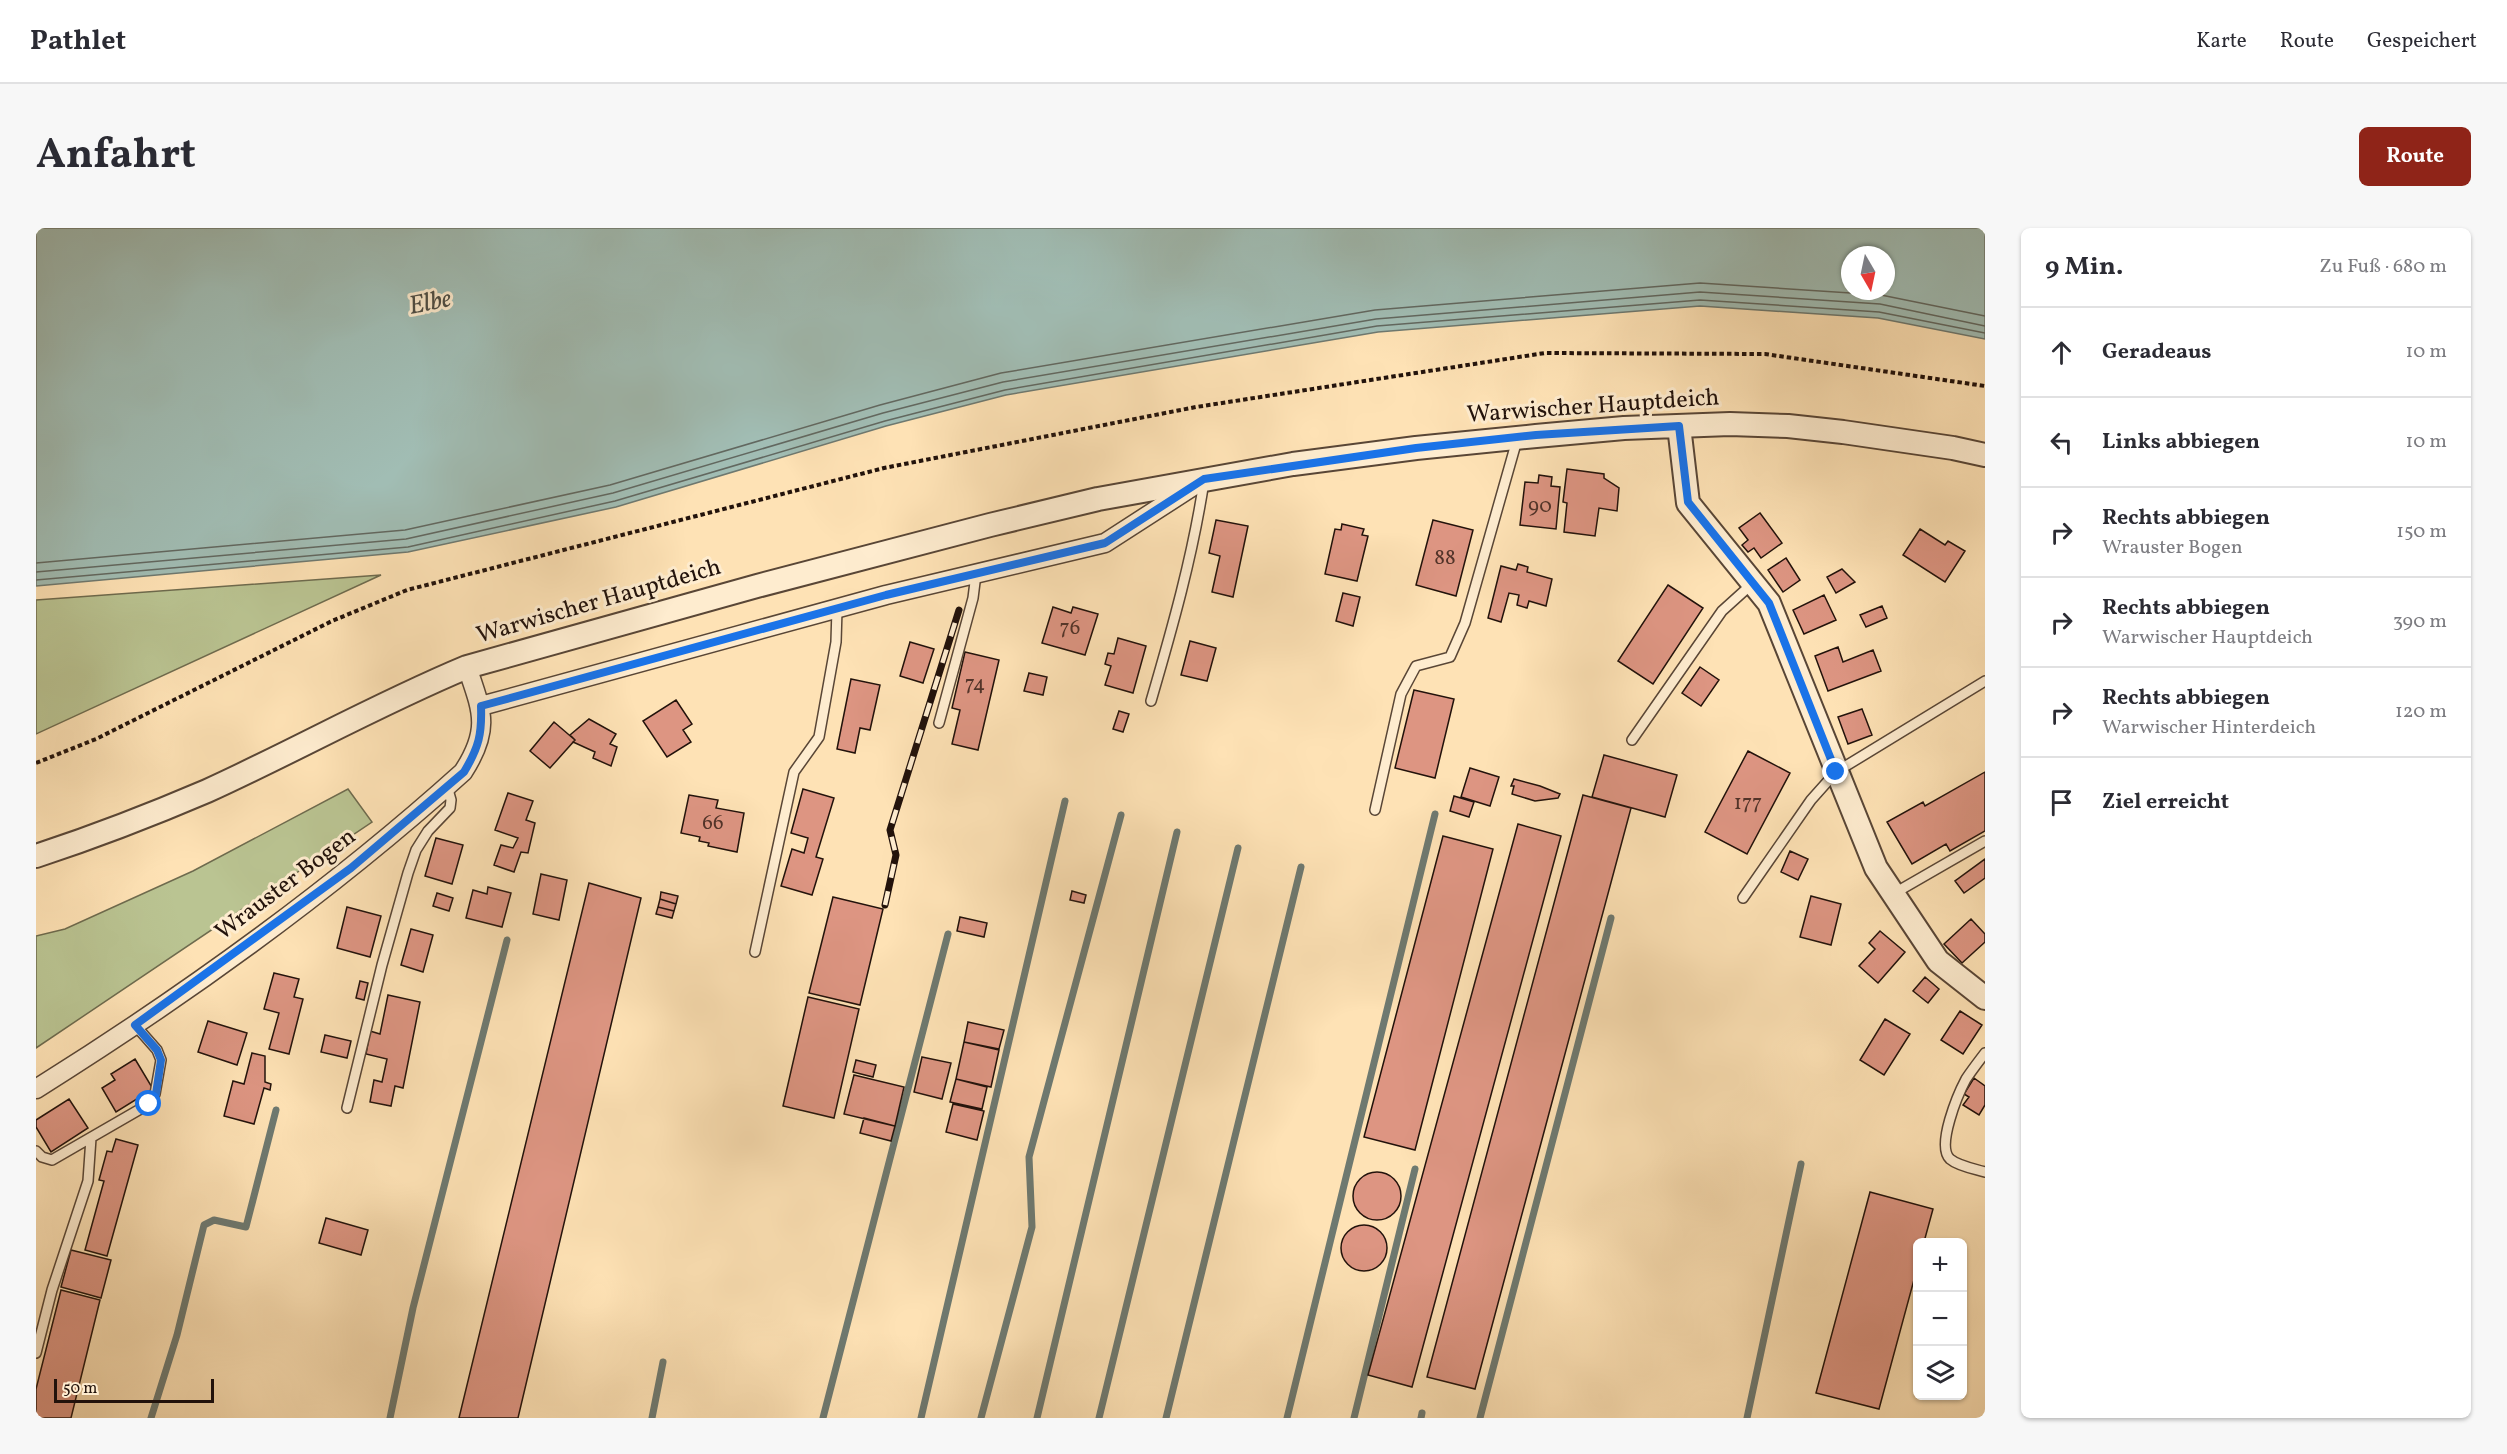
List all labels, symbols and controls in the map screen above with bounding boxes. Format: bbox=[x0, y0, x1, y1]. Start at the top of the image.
text: Pathlet bbox=[30, 22, 126, 61]
text: Karte bbox=[2196, 27, 2247, 56]
text: Route bbox=[2280, 27, 2334, 56]
text: Gespeichert bbox=[2367, 27, 2477, 56]
text: Anfahrt bbox=[36, 127, 196, 186]
button: Route bbox=[2359, 127, 2471, 186]
north arrow bbox=[1841, 246, 1895, 300]
text: 9 Min. bbox=[2045, 249, 2123, 285]
text: Zu Fuß · 680 m bbox=[2319, 253, 2447, 281]
water label: Elbe bbox=[406, 281, 455, 325]
icon: ahead bbox=[2045, 336, 2078, 369]
text: Geradeaus bbox=[2102, 337, 2212, 368]
text: 10 m bbox=[2406, 338, 2447, 366]
street label: Warwischer Hauptdeich bbox=[1466, 381, 1720, 433]
icon: left bbox=[2045, 426, 2078, 459]
text: Links abbiegen bbox=[2102, 427, 2260, 458]
text: 10 m bbox=[2406, 428, 2447, 456]
house number: 90 bbox=[1528, 492, 1552, 521]
text: Rechts abbiegen bbox=[2102, 503, 2270, 534]
icon: right bbox=[2045, 516, 2078, 549]
text: 150 m bbox=[2396, 518, 2447, 546]
text: Wrauster Bogen bbox=[2102, 534, 2243, 562]
house number: 88 bbox=[1434, 544, 1456, 573]
street label: Warwischer Hauptdeich bbox=[473, 551, 725, 653]
text: Rechts abbiegen bbox=[2102, 593, 2270, 624]
icon: right bbox=[2045, 606, 2078, 639]
text: 390 m bbox=[2393, 608, 2447, 636]
house number: 76 bbox=[1060, 614, 1080, 643]
text: Warwischer Hauptdeich bbox=[2102, 624, 2313, 652]
house number: 74 bbox=[965, 670, 985, 699]
text: Rechts abbiegen bbox=[2102, 683, 2270, 714]
icon: right bbox=[2045, 696, 2078, 729]
text: 120 m bbox=[2395, 698, 2447, 726]
text: Warwischer Hinterdeich bbox=[2102, 714, 2316, 742]
route end bbox=[1822, 758, 1848, 784]
icon: arrive bbox=[2045, 786, 2078, 819]
text: Ziel erreicht bbox=[2102, 787, 2229, 818]
house number: 177 bbox=[1734, 789, 1762, 818]
house number: 66 bbox=[702, 809, 724, 838]
street label: Wrauster Bogen bbox=[208, 821, 364, 949]
route start bbox=[135, 1090, 161, 1116]
map controls bbox=[1913, 1238, 1967, 1400]
button: + bbox=[1913, 1238, 1967, 1292]
button: − bbox=[1913, 1292, 1967, 1346]
button: layers bbox=[1913, 1346, 1967, 1400]
scale bar bbox=[54, 1376, 214, 1404]
text: 50 m bbox=[63, 1378, 97, 1400]

